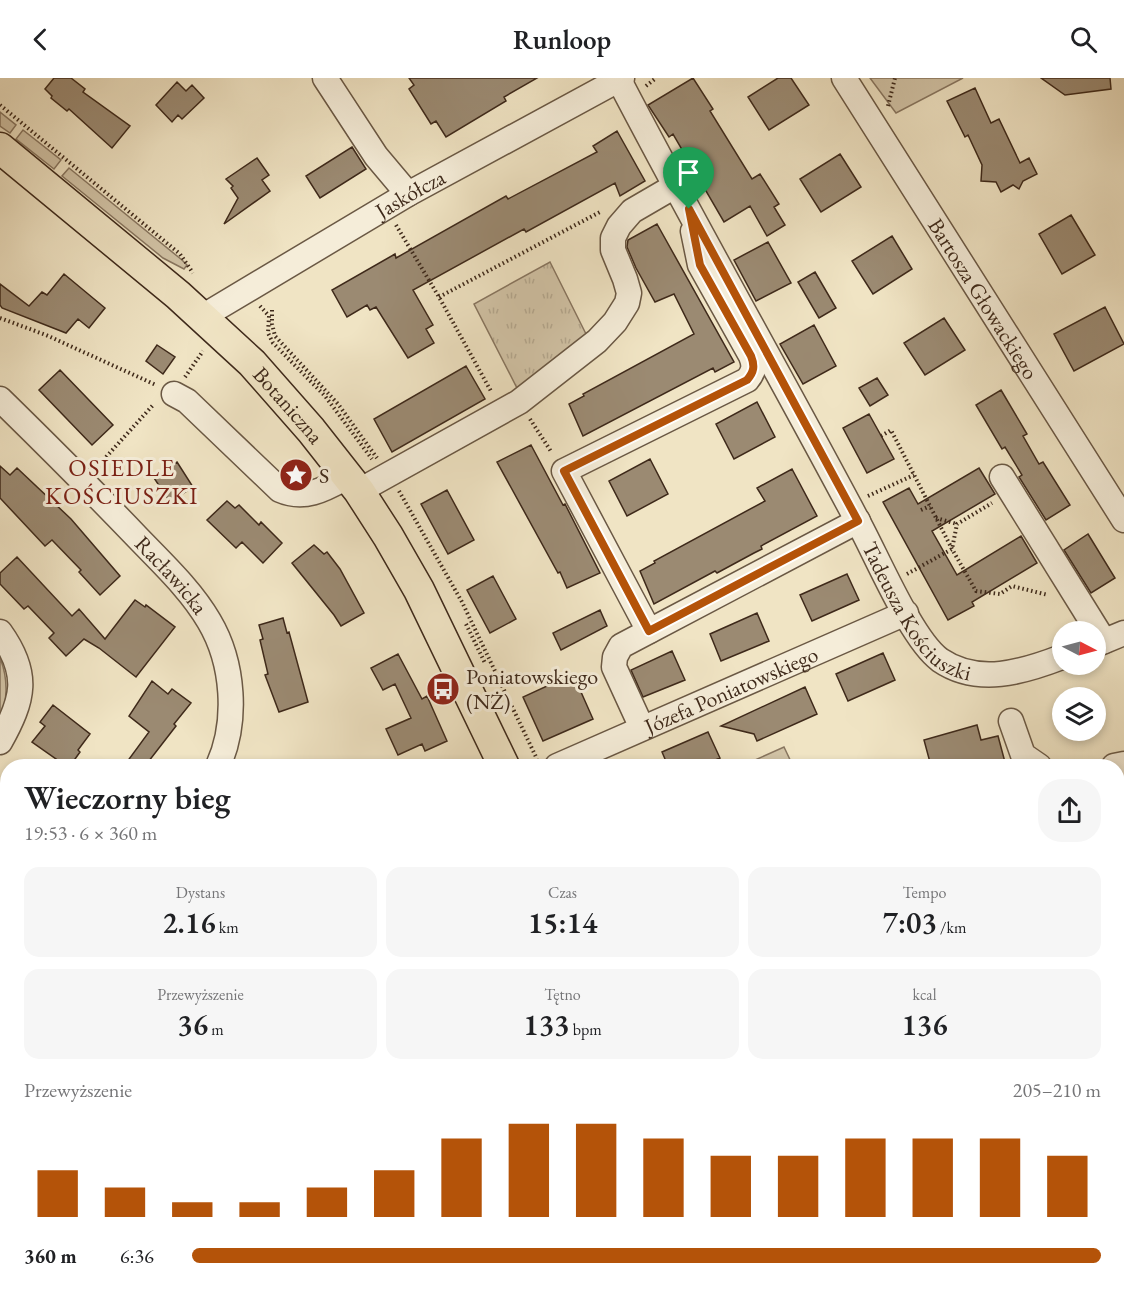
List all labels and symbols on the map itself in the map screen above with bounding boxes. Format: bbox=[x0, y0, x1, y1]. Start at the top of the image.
pin bbox=[663, 147, 714, 209]
street label: Jaskółcza bbox=[368, 163, 451, 226]
street label: Bartosza Głowackiego bbox=[921, 213, 1045, 385]
street label: Botaniczna bbox=[247, 360, 330, 450]
district label: OSIEDLE KOŚCIUSZKI bbox=[45, 452, 199, 511]
place icon: S bbox=[278, 457, 314, 493]
place label: S bbox=[319, 461, 329, 490]
street label: Racławicka bbox=[128, 530, 215, 620]
street label: Tadeusza Kościuszki bbox=[855, 537, 974, 688]
north arrow bbox=[1052, 621, 1106, 675]
street label: Józefa Poniatowskiego bbox=[638, 639, 823, 742]
place label: Poniatowskiego (NŻ) bbox=[466, 662, 598, 716]
bus stop icon: Poniatowskiego (NŻ) bbox=[425, 671, 461, 707]

